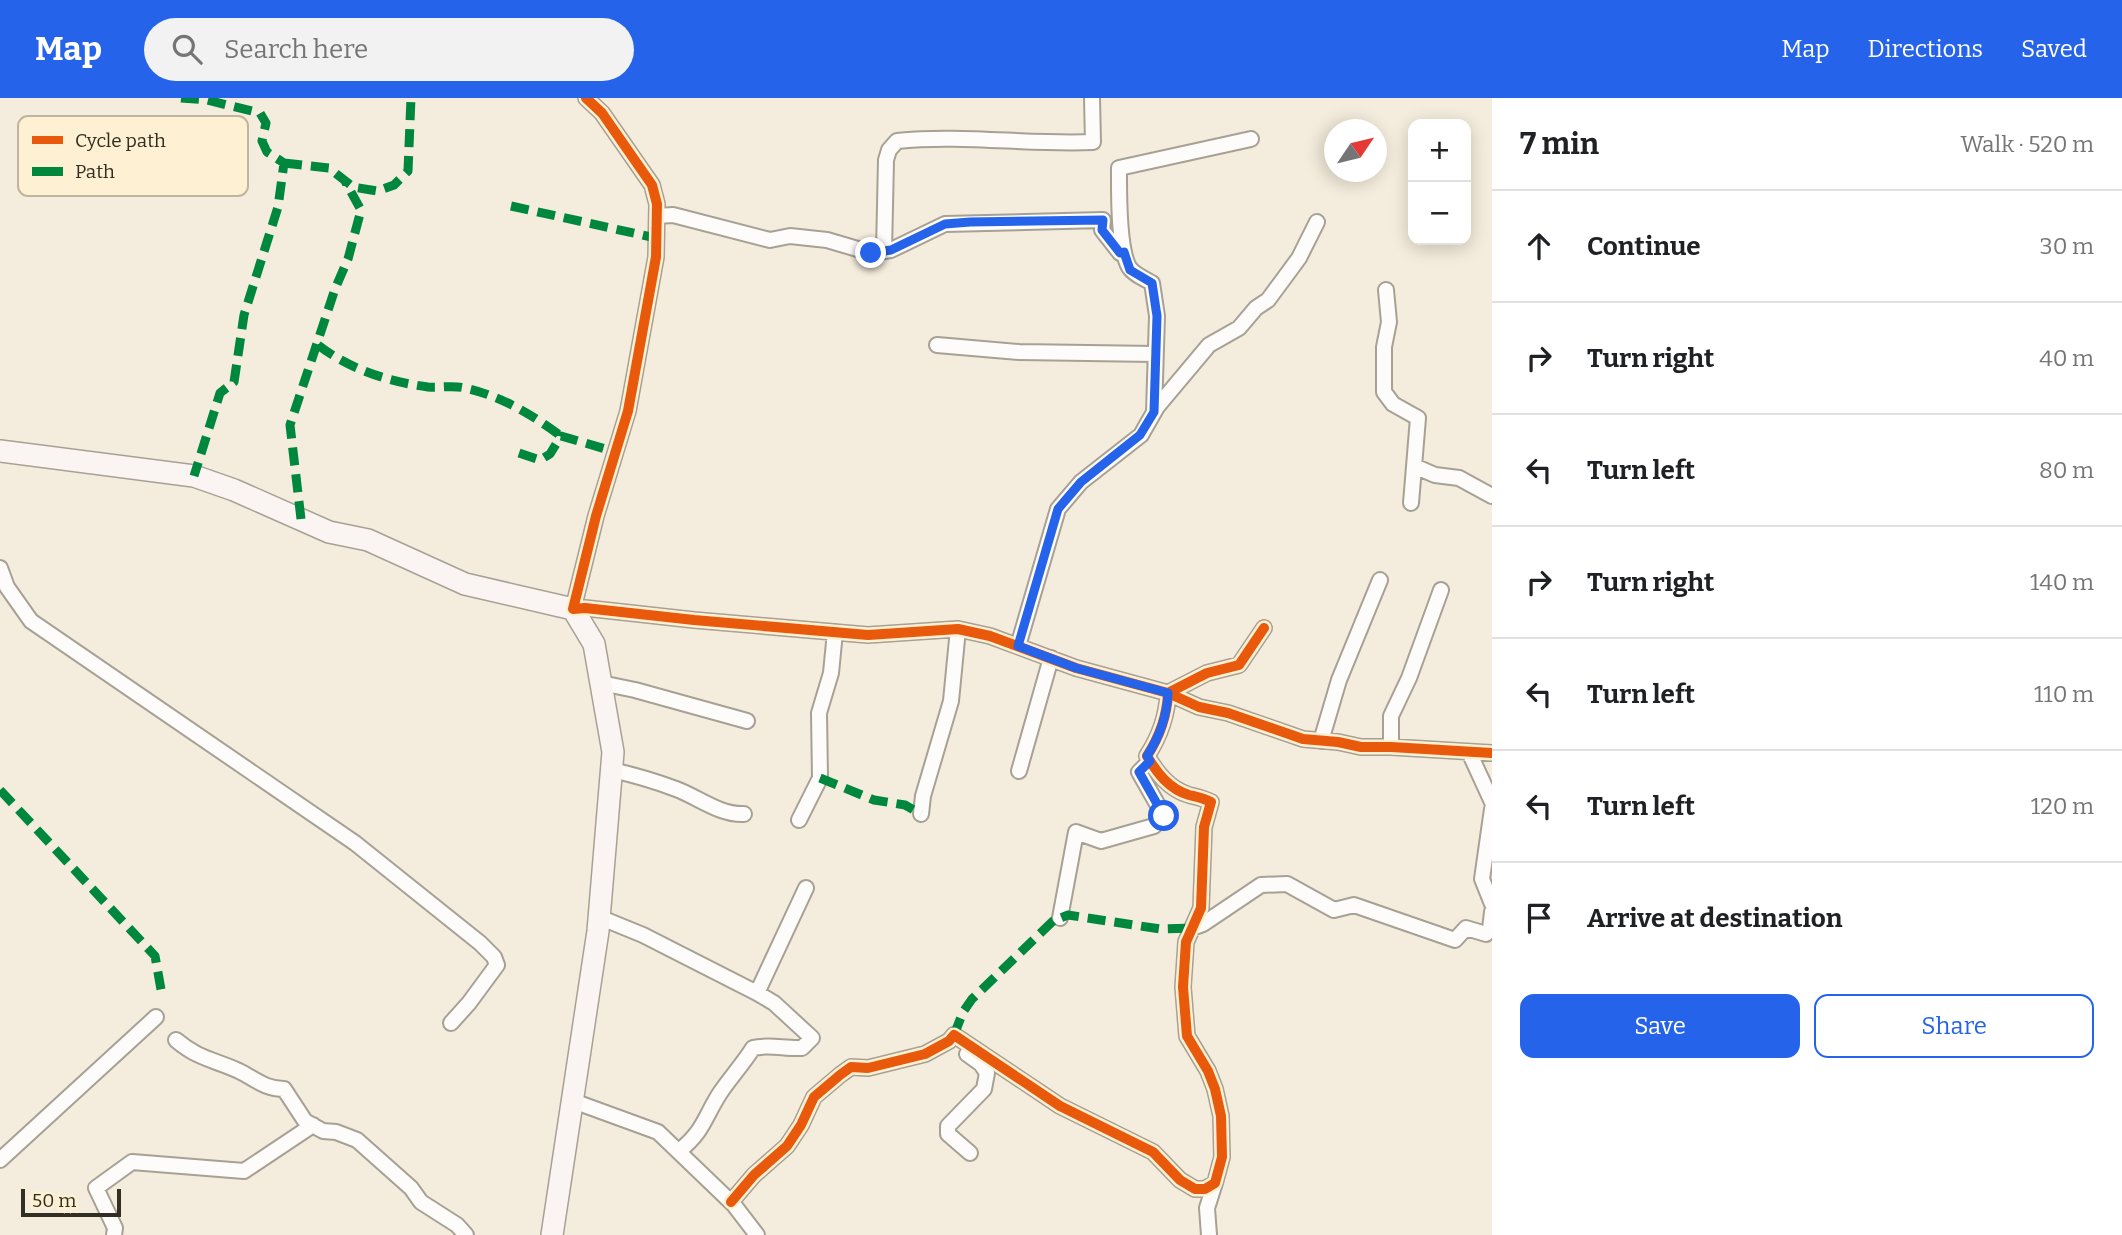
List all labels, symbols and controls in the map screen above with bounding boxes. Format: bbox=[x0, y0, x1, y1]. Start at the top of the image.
search box bbox=[144, 18, 634, 81]
text: Map bbox=[35, 29, 102, 69]
icon: search bbox=[168, 30, 206, 68]
text: Search here bbox=[224, 34, 368, 65]
text: Map bbox=[1781, 35, 1830, 63]
text: Directions bbox=[1868, 35, 1983, 63]
text: Saved bbox=[2021, 35, 2087, 63]
legend bbox=[18, 116, 248, 196]
north arrow bbox=[1324, 119, 1387, 182]
map controls bbox=[1408, 119, 1471, 245]
button: + bbox=[1408, 119, 1471, 182]
text: 7 min bbox=[1520, 126, 1599, 162]
text: Cycle path bbox=[75, 129, 166, 152]
text: Walk · 520 m bbox=[1960, 130, 2094, 158]
text: Path bbox=[75, 160, 115, 183]
button: − bbox=[1408, 182, 1471, 245]
icon: ahead bbox=[1520, 227, 1558, 265]
text: Continue bbox=[1587, 231, 1701, 262]
text: 30 m bbox=[2040, 232, 2094, 260]
route end bbox=[855, 237, 886, 268]
icon: right bbox=[1520, 339, 1558, 377]
text: Turn right bbox=[1587, 343, 1714, 374]
text: 40 m bbox=[2039, 344, 2094, 372]
icon: left bbox=[1520, 451, 1558, 489]
text: Turn left bbox=[1587, 455, 1695, 486]
text: 80 m bbox=[2039, 456, 2094, 484]
icon: right bbox=[1520, 563, 1558, 601]
text: Turn right bbox=[1587, 567, 1714, 598]
text: 140 m bbox=[2030, 568, 2094, 596]
icon: left bbox=[1520, 675, 1558, 713]
text: Turn left bbox=[1587, 679, 1695, 710]
text: 110 m bbox=[2034, 680, 2094, 708]
icon: left bbox=[1520, 787, 1558, 825]
text: Turn left bbox=[1587, 791, 1695, 822]
text: 120 m bbox=[2031, 792, 2094, 820]
route start bbox=[1148, 800, 1179, 831]
icon: arrive bbox=[1520, 899, 1558, 937]
text: Arrive at destination bbox=[1587, 903, 1842, 934]
button: Save bbox=[1520, 994, 1800, 1058]
button: Share bbox=[1814, 994, 2094, 1058]
scale bar bbox=[21, 1186, 121, 1218]
text: 50 m bbox=[32, 1189, 76, 1212]

